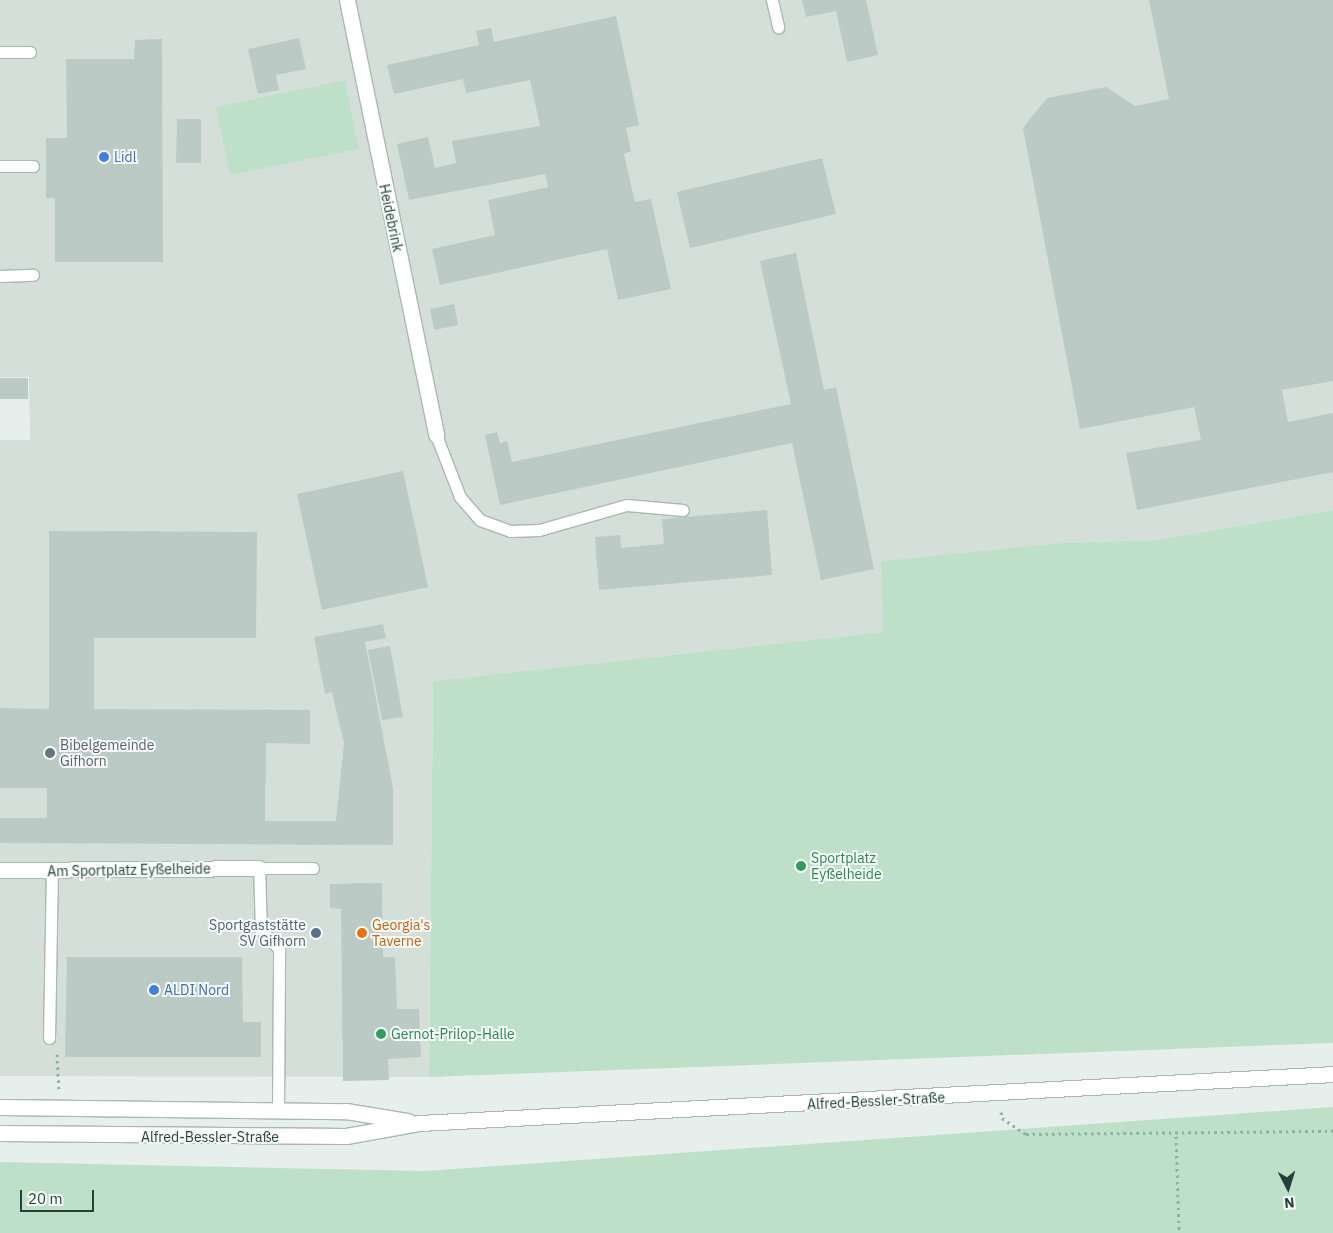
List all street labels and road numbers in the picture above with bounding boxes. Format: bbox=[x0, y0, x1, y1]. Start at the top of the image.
street label: Heidebrink bbox=[376, 183, 406, 253]
street label: Am Sportplatz Eyßelheide bbox=[47, 860, 211, 880]
street label: Alfred-Bessler-Straße bbox=[807, 1089, 945, 1113]
street label: Alfred-Bessler-Straße bbox=[141, 1129, 279, 1145]

